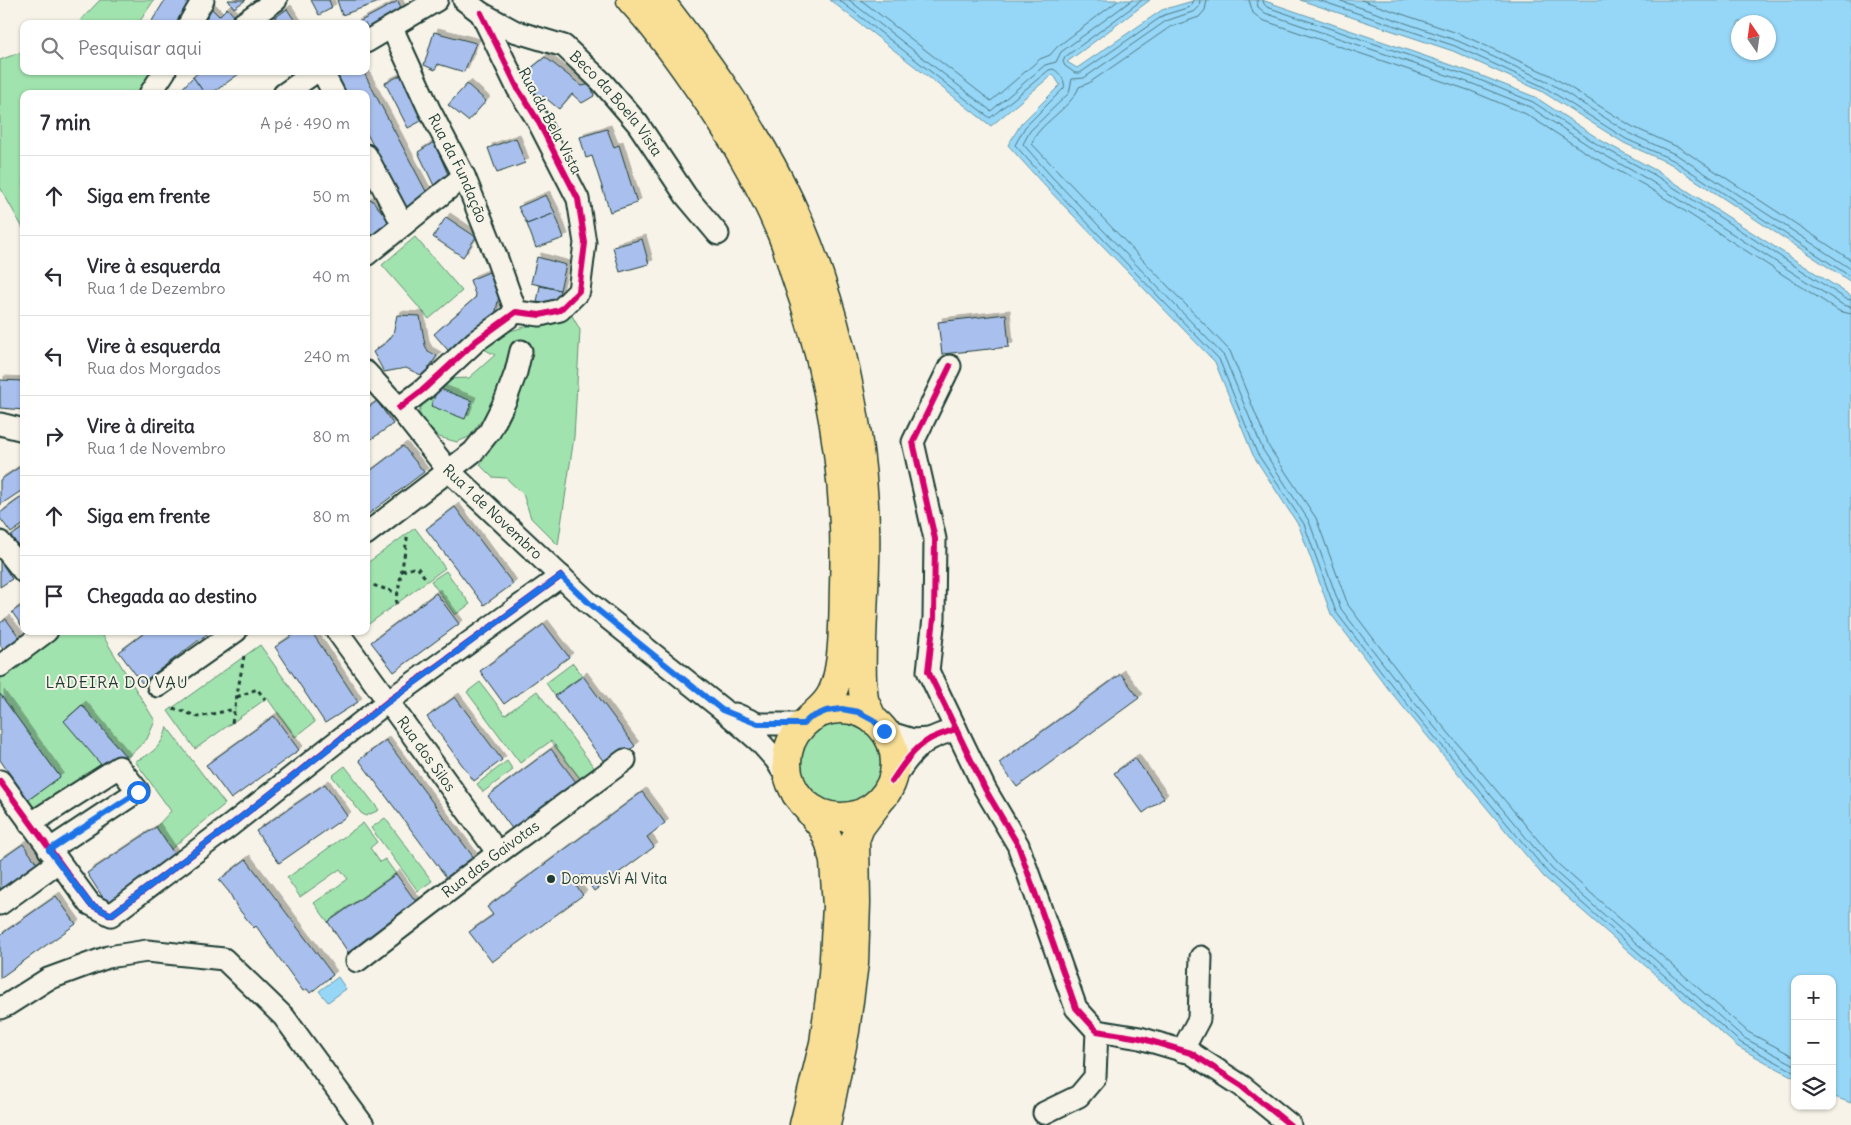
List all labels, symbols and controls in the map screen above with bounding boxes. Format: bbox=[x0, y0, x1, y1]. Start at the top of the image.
north arrow bbox=[1731, 15, 1776, 60]
search box bbox=[20, 20, 370, 75]
icon: search bbox=[38, 34, 66, 62]
text: Pesquisar aqui bbox=[78, 36, 202, 60]
street label: Beco da Boela Vista bbox=[566, 46, 667, 160]
street label: Rua da Bela Vista bbox=[514, 64, 587, 178]
text: 7 min bbox=[40, 109, 91, 136]
street label: Rua da Fundação bbox=[424, 110, 492, 225]
text: A pé · 490 m bbox=[260, 113, 350, 133]
icon: ahead bbox=[40, 182, 68, 210]
text: Siga em frente bbox=[87, 184, 210, 208]
text: 50 m bbox=[312, 186, 350, 206]
text: Vire à esquerda bbox=[87, 254, 221, 278]
icon: left bbox=[40, 262, 68, 290]
text: 40 m bbox=[312, 266, 350, 286]
text: Rua 1 de Dezembro bbox=[87, 278, 225, 298]
text: Vire à esquerda bbox=[87, 334, 221, 358]
icon: left bbox=[40, 342, 68, 370]
text: 240 m bbox=[304, 346, 350, 366]
text: Rua dos Morgados bbox=[87, 358, 221, 378]
text: Vire à direita bbox=[87, 414, 195, 438]
icon: right bbox=[40, 422, 68, 450]
text: 80 m bbox=[312, 426, 350, 446]
text: Rua 1 de Novembro bbox=[87, 438, 226, 458]
street label: Rua 1 de Novembro bbox=[439, 460, 547, 563]
icon: ahead bbox=[40, 502, 68, 530]
text: Siga em frente bbox=[87, 504, 210, 528]
text: 80 m bbox=[312, 506, 350, 526]
icon: arrive bbox=[40, 582, 68, 610]
text: Chegada ao destino bbox=[87, 584, 257, 608]
district label: LADEIRA DO VAU bbox=[45, 672, 189, 692]
street label: Rua dos Silos bbox=[393, 712, 460, 795]
route end bbox=[873, 720, 896, 743]
route start bbox=[127, 781, 150, 804]
street label: Rua das Gaivotas bbox=[438, 816, 543, 902]
place label: DomusVi Al Vita bbox=[561, 869, 668, 888]
marker: DomusVi Al Vita bbox=[545, 873, 557, 885]
map controls bbox=[1791, 975, 1836, 1110]
button: + bbox=[1791, 975, 1836, 1020]
button: − bbox=[1791, 1020, 1836, 1065]
button: layers bbox=[1791, 1065, 1836, 1110]

